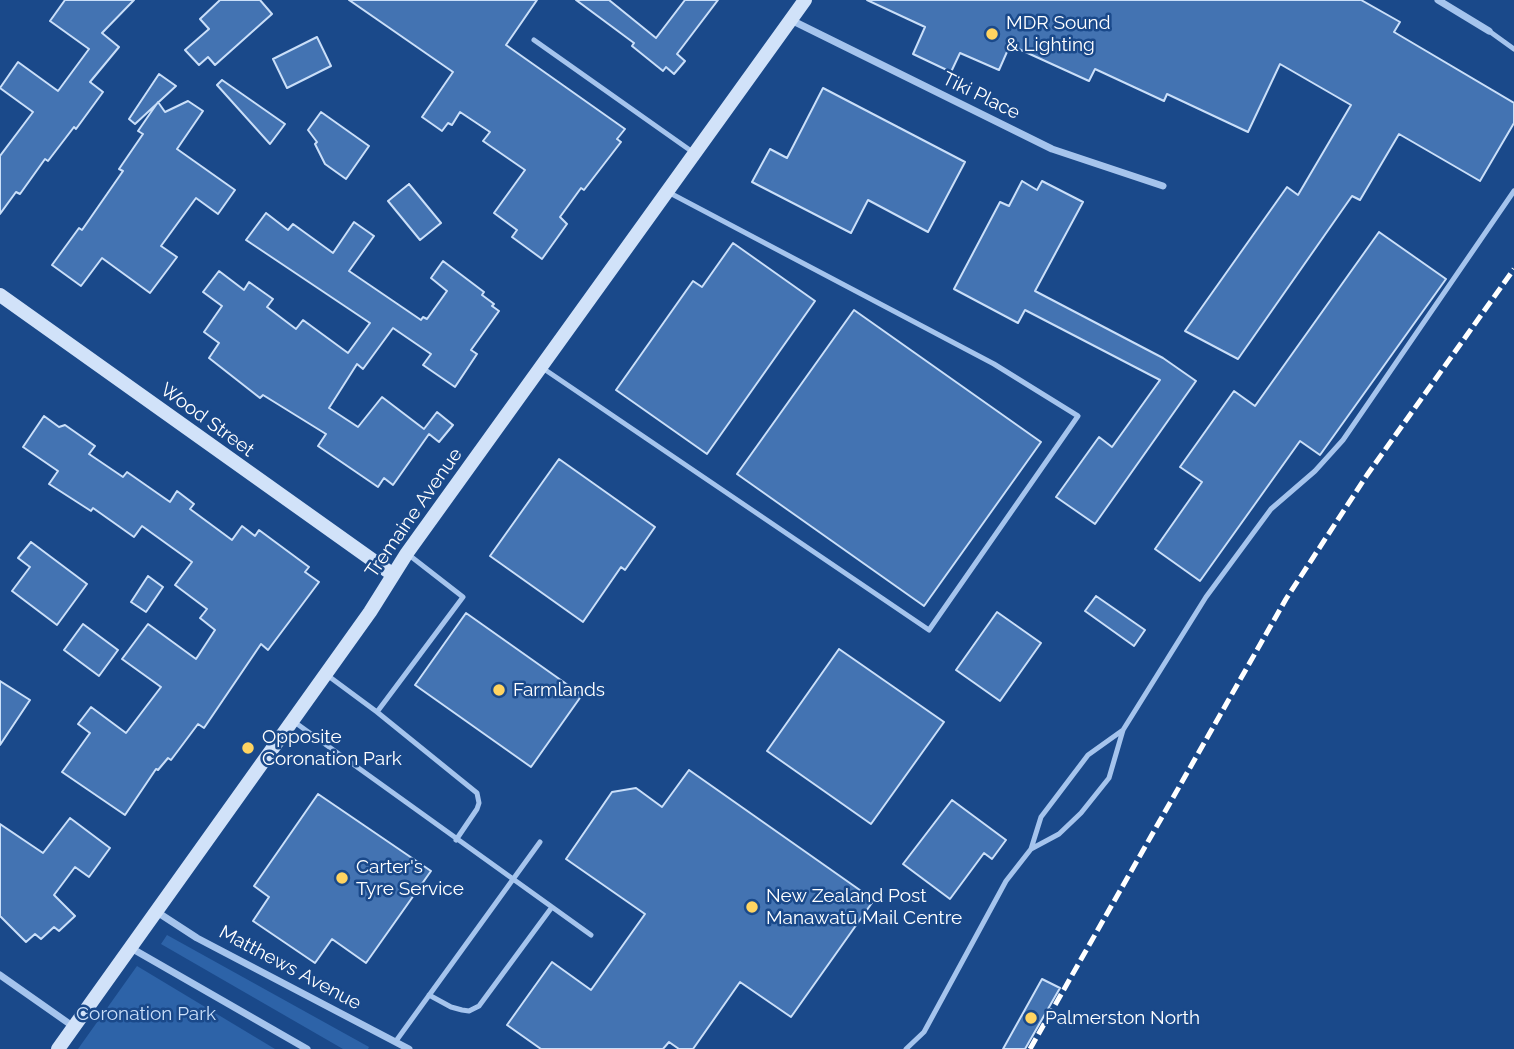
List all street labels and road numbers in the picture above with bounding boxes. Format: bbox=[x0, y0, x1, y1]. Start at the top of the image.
street label: Tiki Place bbox=[938, 67, 1024, 125]
street label: Wood Street bbox=[156, 378, 258, 462]
street label: Tremaine Avenue bbox=[361, 444, 467, 582]
street label: Matthews Avenue bbox=[215, 921, 365, 1015]

